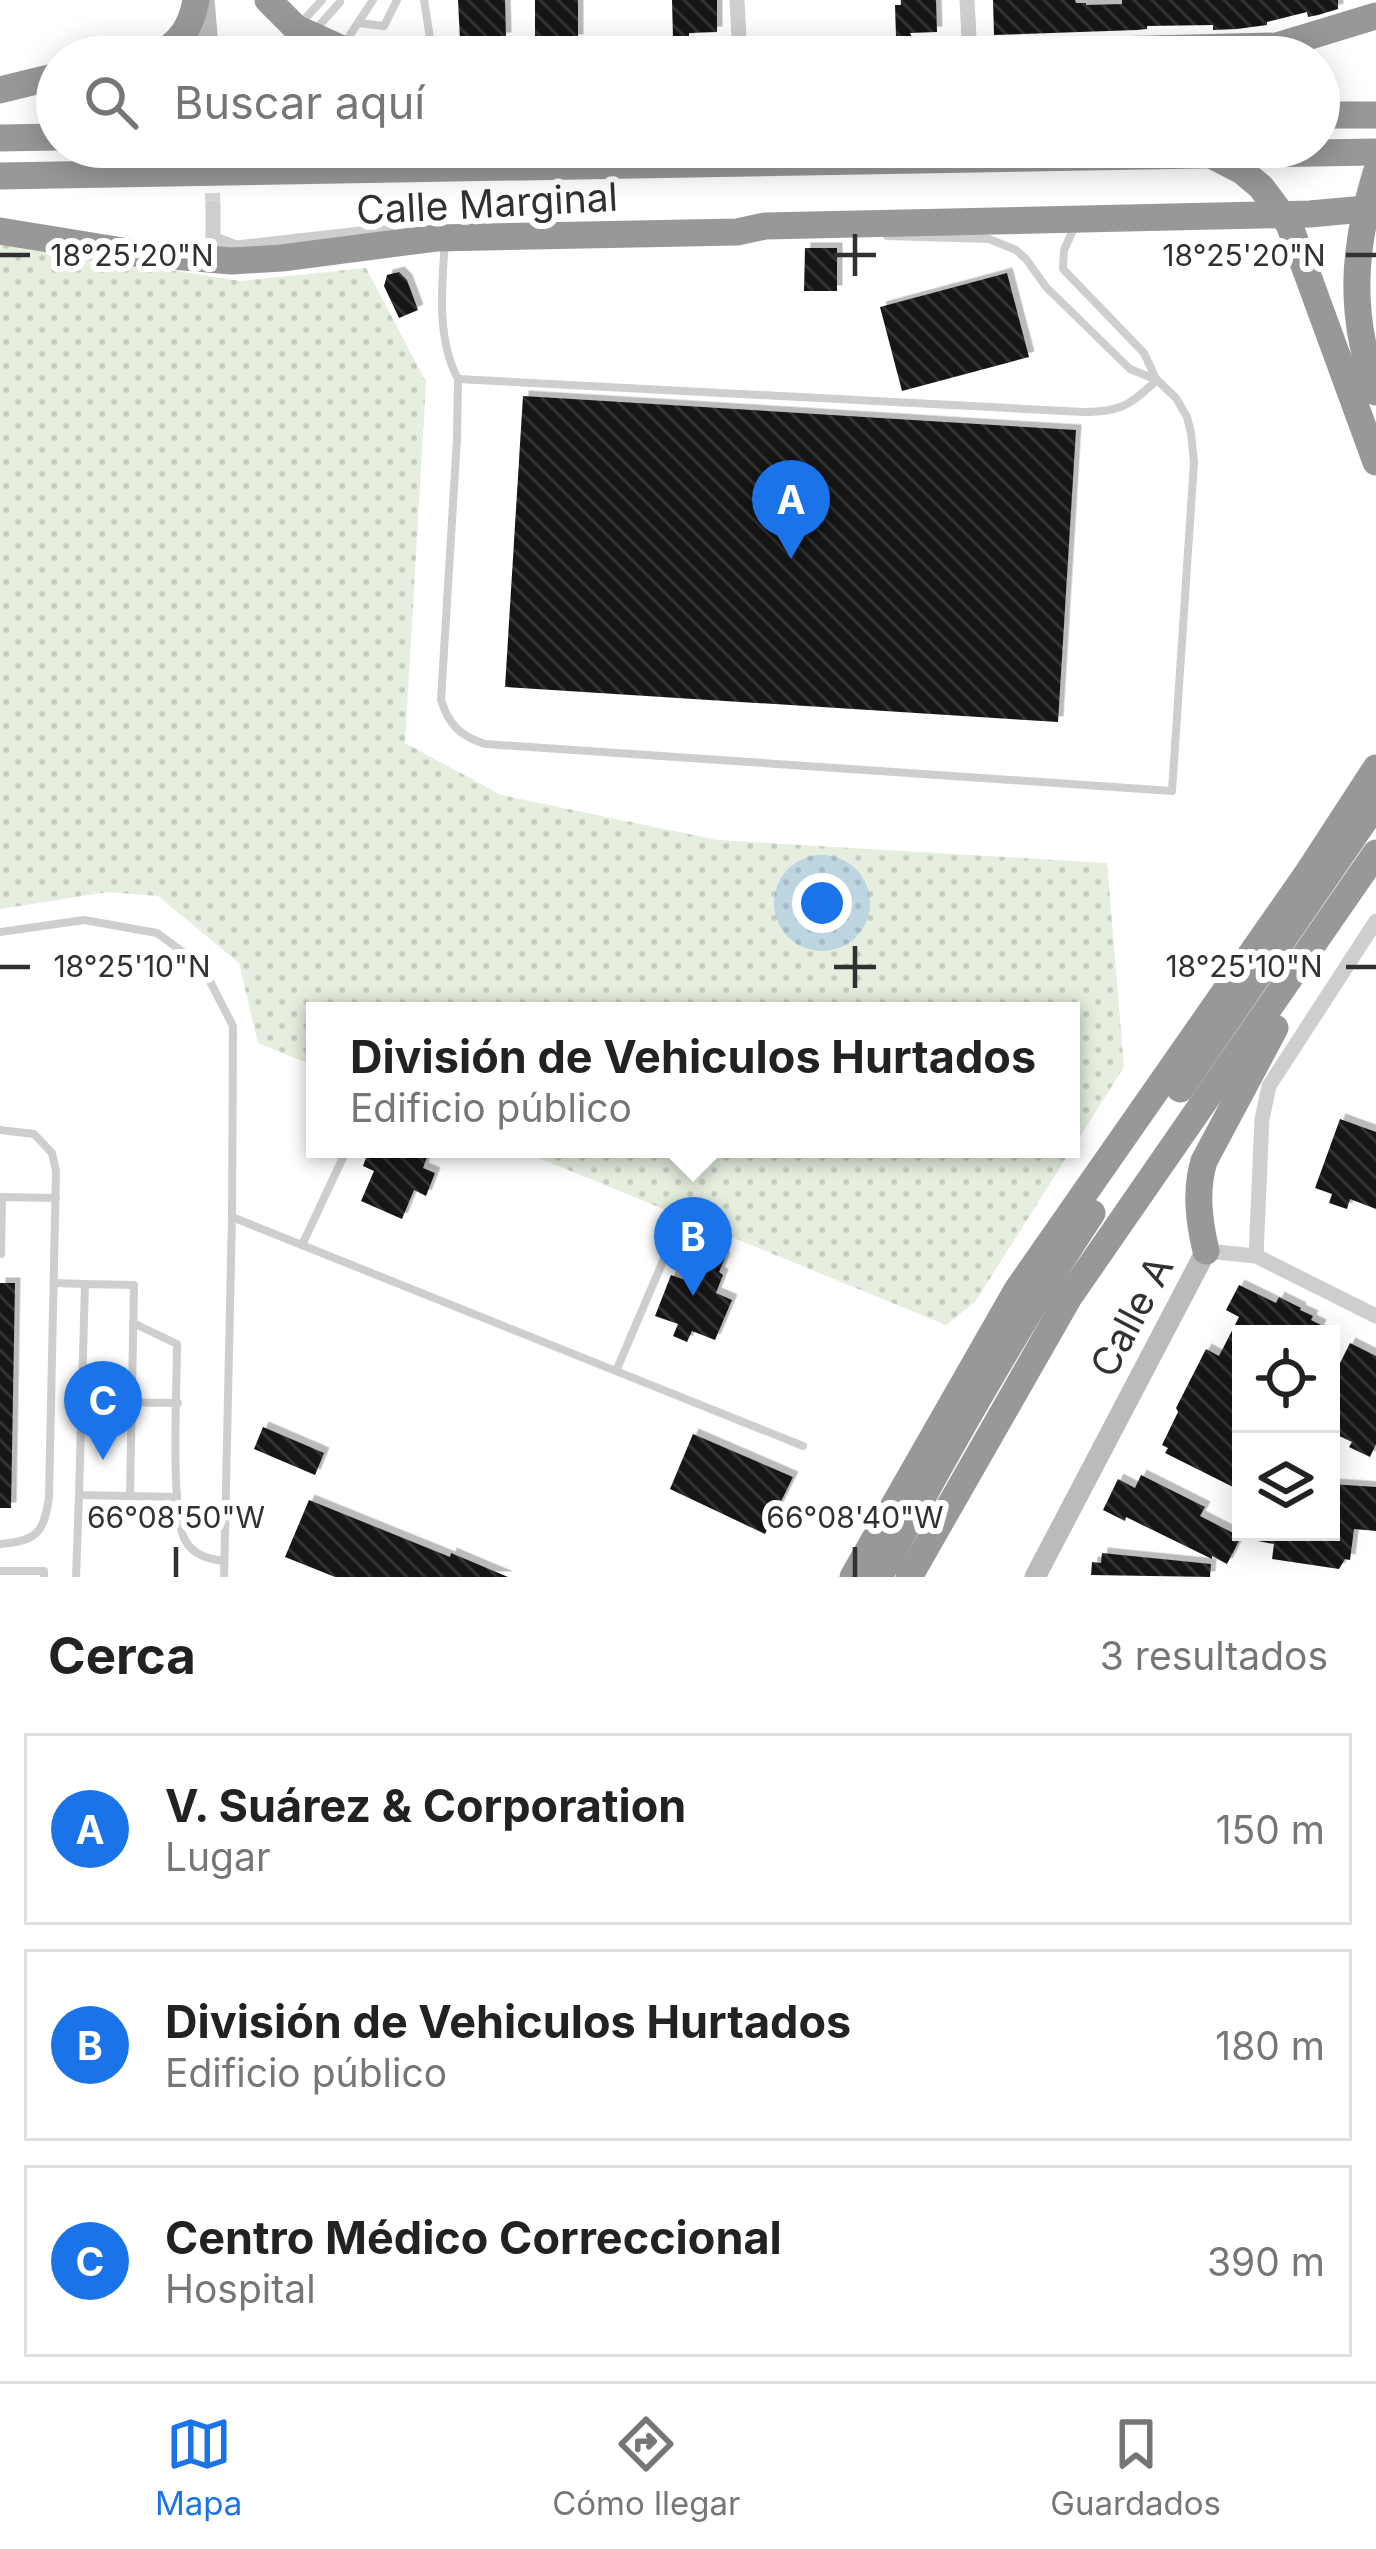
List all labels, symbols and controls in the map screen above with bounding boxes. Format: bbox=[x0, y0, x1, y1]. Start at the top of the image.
search box bbox=[36, 36, 1340, 168]
icon: search bbox=[78, 69, 144, 135]
text: Buscar aquí bbox=[174, 75, 425, 130]
street label: Calle Marginal bbox=[355, 173, 619, 233]
text: 18°25'20"N bbox=[50, 237, 214, 273]
text: 18°25'20"N bbox=[1162, 237, 1326, 273]
pin: A bbox=[752, 460, 830, 559]
your location bbox=[792, 873, 852, 933]
text: 18°25'10"N bbox=[53, 948, 211, 984]
text: 18°25'10"N bbox=[1165, 948, 1323, 984]
popup bbox=[306, 1002, 1080, 1158]
text: División de Vehiculos Hurtados bbox=[350, 1029, 1036, 1084]
text: Edificio público bbox=[350, 1084, 632, 1131]
pin: B bbox=[654, 1197, 732, 1296]
street label: Calle A bbox=[1080, 1248, 1182, 1384]
map controls bbox=[1232, 1325, 1340, 1541]
button: locate bbox=[1232, 1325, 1340, 1433]
pin: C bbox=[64, 1361, 142, 1460]
button: layers bbox=[1232, 1433, 1340, 1541]
text: 66°08'50"W bbox=[87, 1499, 265, 1535]
text: 66°08'40"W bbox=[766, 1499, 944, 1535]
text: Cerca bbox=[48, 1625, 196, 1686]
text: 3 resultados bbox=[1100, 1632, 1328, 1679]
text: V. Suárez & Corporation bbox=[165, 1778, 686, 1833]
text: A bbox=[75, 1806, 105, 1853]
text: 150 m bbox=[1216, 1806, 1325, 1853]
text: Lugar bbox=[165, 1833, 271, 1880]
text: División de Vehiculos Hurtados bbox=[165, 1994, 851, 2049]
text: B bbox=[77, 2022, 103, 2069]
text: 180 m bbox=[1215, 2022, 1325, 2069]
text: Edificio público bbox=[165, 2049, 447, 2096]
text: Centro Médico Correccional bbox=[165, 2210, 782, 2265]
text: C bbox=[76, 2238, 104, 2285]
text: 390 m bbox=[1207, 2238, 1325, 2285]
text: Hospital bbox=[165, 2265, 316, 2312]
tab: Mapa bbox=[155, 2411, 242, 2523]
tab: Cómo llegar bbox=[552, 2411, 740, 2523]
tab: Guardados bbox=[1050, 2411, 1221, 2523]

